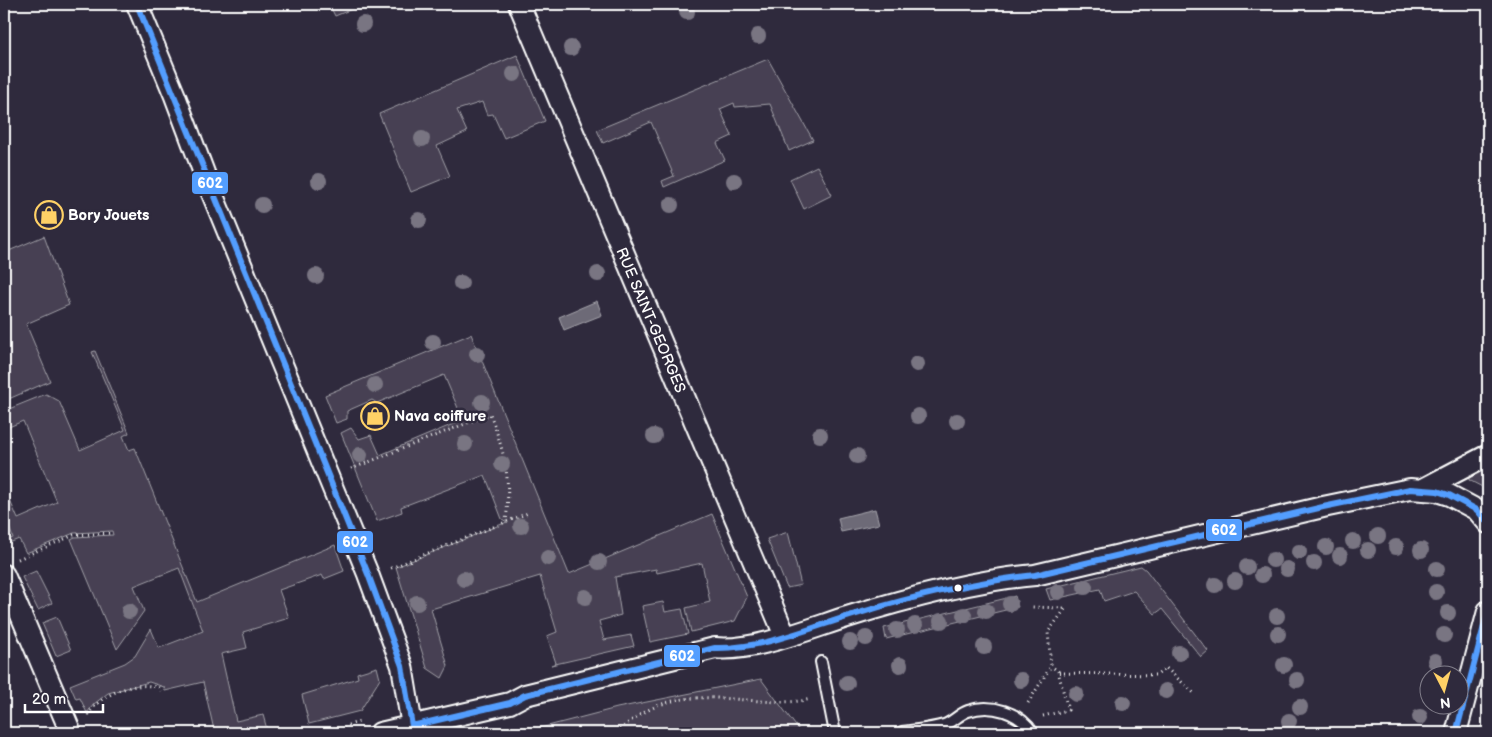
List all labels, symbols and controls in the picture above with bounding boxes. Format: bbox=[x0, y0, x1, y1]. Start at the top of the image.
line badge: 602 bbox=[191, 171, 229, 195]
text: 602 bbox=[197, 175, 223, 192]
shop icon: Bory Jouets bbox=[34, 200, 64, 230]
place label: Bory Jouets bbox=[68, 206, 149, 225]
street label: RUE SAINT-GEORGES bbox=[611, 245, 690, 396]
shop icon: Nava coiffure bbox=[360, 401, 390, 431]
place label: Nava coiffure bbox=[394, 407, 486, 426]
line badge: 602 bbox=[1205, 518, 1243, 542]
text: 602 bbox=[1211, 522, 1237, 539]
line badge: 602 bbox=[336, 530, 374, 554]
text: 602 bbox=[342, 534, 368, 551]
unlabelled marker bbox=[953, 583, 963, 593]
line badge: 602 bbox=[663, 644, 701, 668]
text: 602 bbox=[669, 648, 695, 665]
north arrow bbox=[1420, 664, 1470, 714]
scale bar bbox=[25, 682, 102, 714]
text: 20 m bbox=[32, 690, 66, 709]
text: N bbox=[1439, 693, 1451, 711]

